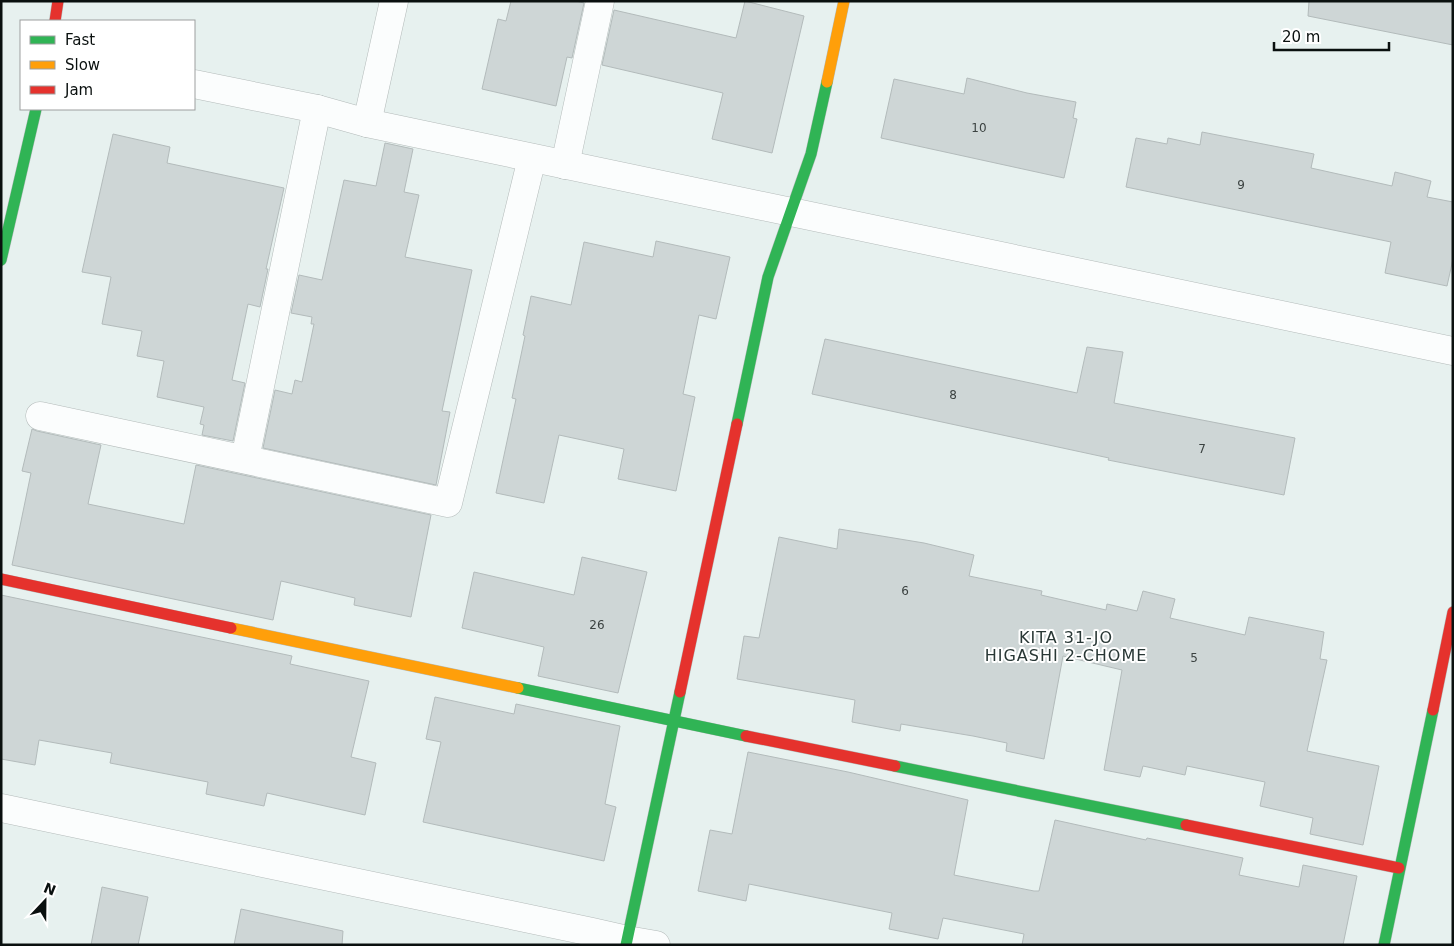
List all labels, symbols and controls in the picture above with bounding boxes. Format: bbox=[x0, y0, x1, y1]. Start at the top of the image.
legend bbox=[20, 20, 195, 110]
scale bar bbox=[1274, 20, 1389, 52]
text: 20 m bbox=[1282, 28, 1320, 46]
text: Fast bbox=[65, 31, 95, 49]
text: Slow bbox=[65, 56, 100, 74]
text: Jam bbox=[64, 81, 93, 99]
house number: 10 bbox=[971, 121, 987, 135]
house number: 9 bbox=[1237, 178, 1245, 192]
house number: 8 bbox=[949, 388, 957, 402]
house number: 7 bbox=[1198, 442, 1206, 456]
house number: 6 bbox=[901, 584, 909, 598]
house number: 26 bbox=[589, 618, 605, 632]
district label: KITA 31-JO HIGASHI 2-CHOME bbox=[985, 628, 1147, 665]
house number: 5 bbox=[1190, 651, 1198, 665]
north arrow bbox=[20, 876, 70, 926]
text: N bbox=[41, 879, 58, 899]

